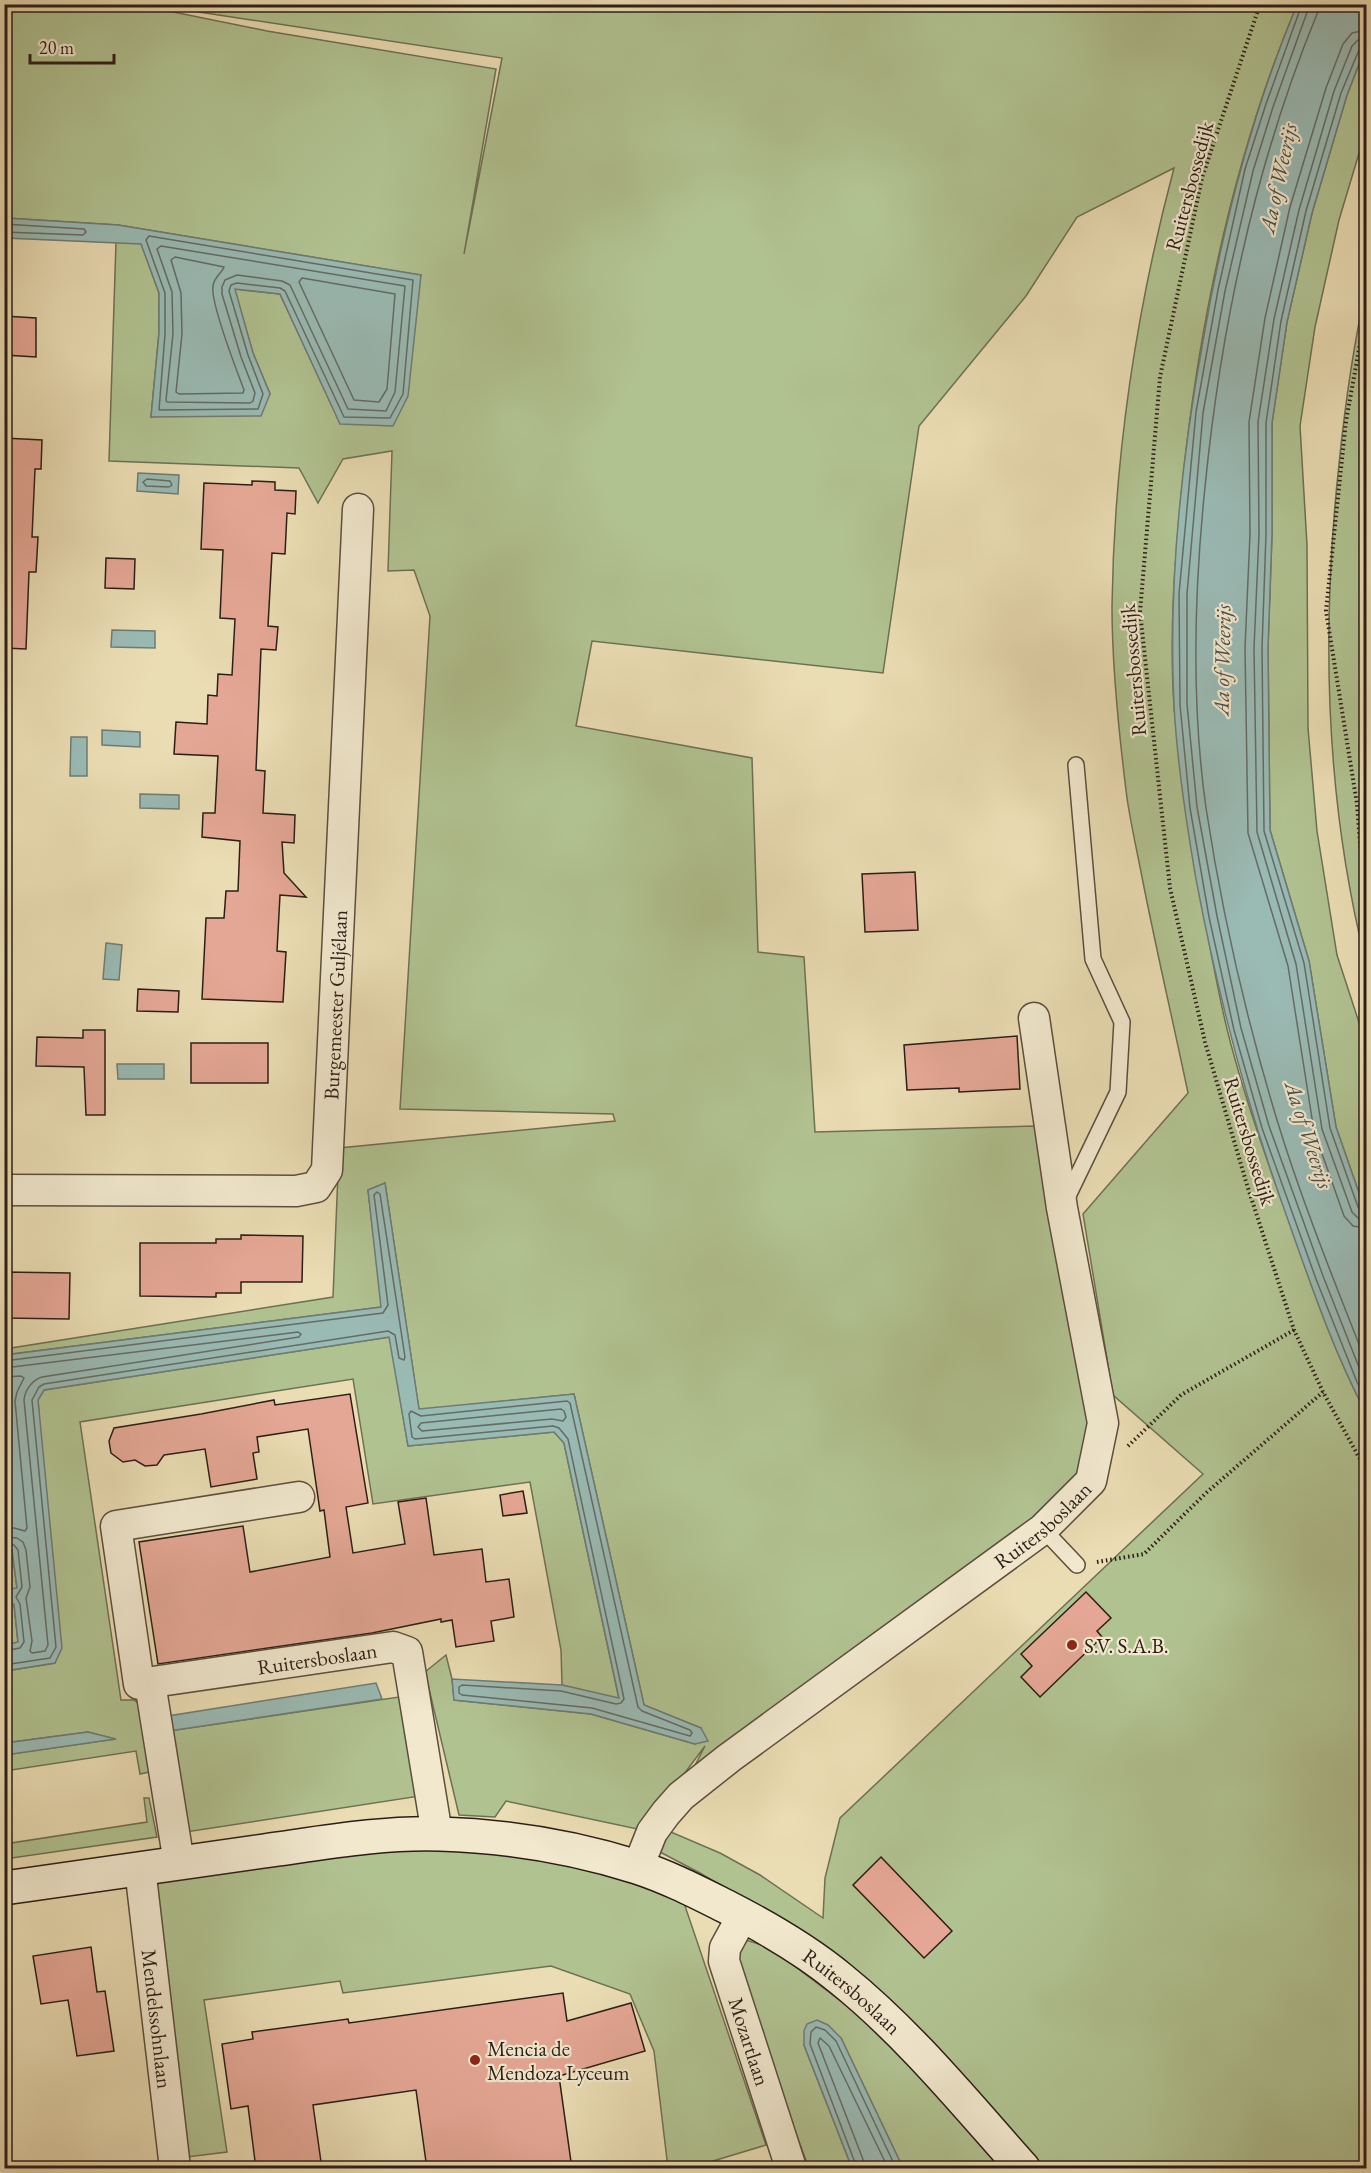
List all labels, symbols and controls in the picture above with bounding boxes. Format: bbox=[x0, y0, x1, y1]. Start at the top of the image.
scale bar bbox=[30, 27, 114, 65]
text: 20 m bbox=[39, 36, 74, 59]
street label: Ruitersbossedijk bbox=[1159, 117, 1220, 254]
water label: Aa of Weerijs bbox=[1252, 120, 1304, 237]
street label: Ruitersbossedijk bbox=[1114, 601, 1152, 737]
water label: Aa of Weerijs bbox=[1206, 603, 1237, 718]
street label: Burgemeester Guljélaan bbox=[317, 909, 353, 1101]
street label: Ruitersbossedijk bbox=[1218, 1074, 1283, 1210]
water label: Aa of Weerijs bbox=[1277, 1076, 1340, 1193]
street label: Ruitersboslaan bbox=[988, 1475, 1097, 1574]
place label: S.V. S.A.B. bbox=[1084, 1632, 1169, 1659]
street label: Ruitersboslaan bbox=[255, 1636, 379, 1680]
marker: S.V. S.A.B. bbox=[1065, 1638, 1079, 1652]
street label: Ruitersboslaan bbox=[798, 1942, 907, 2040]
street label: Mendelssohnlaan bbox=[136, 1948, 179, 2090]
street label: Mozartlaan bbox=[723, 1994, 777, 2089]
place label: Mencia de Mendoza Lyceum bbox=[487, 2035, 630, 2086]
marker: Mencia de Mendoza Lyceum bbox=[468, 2053, 482, 2067]

